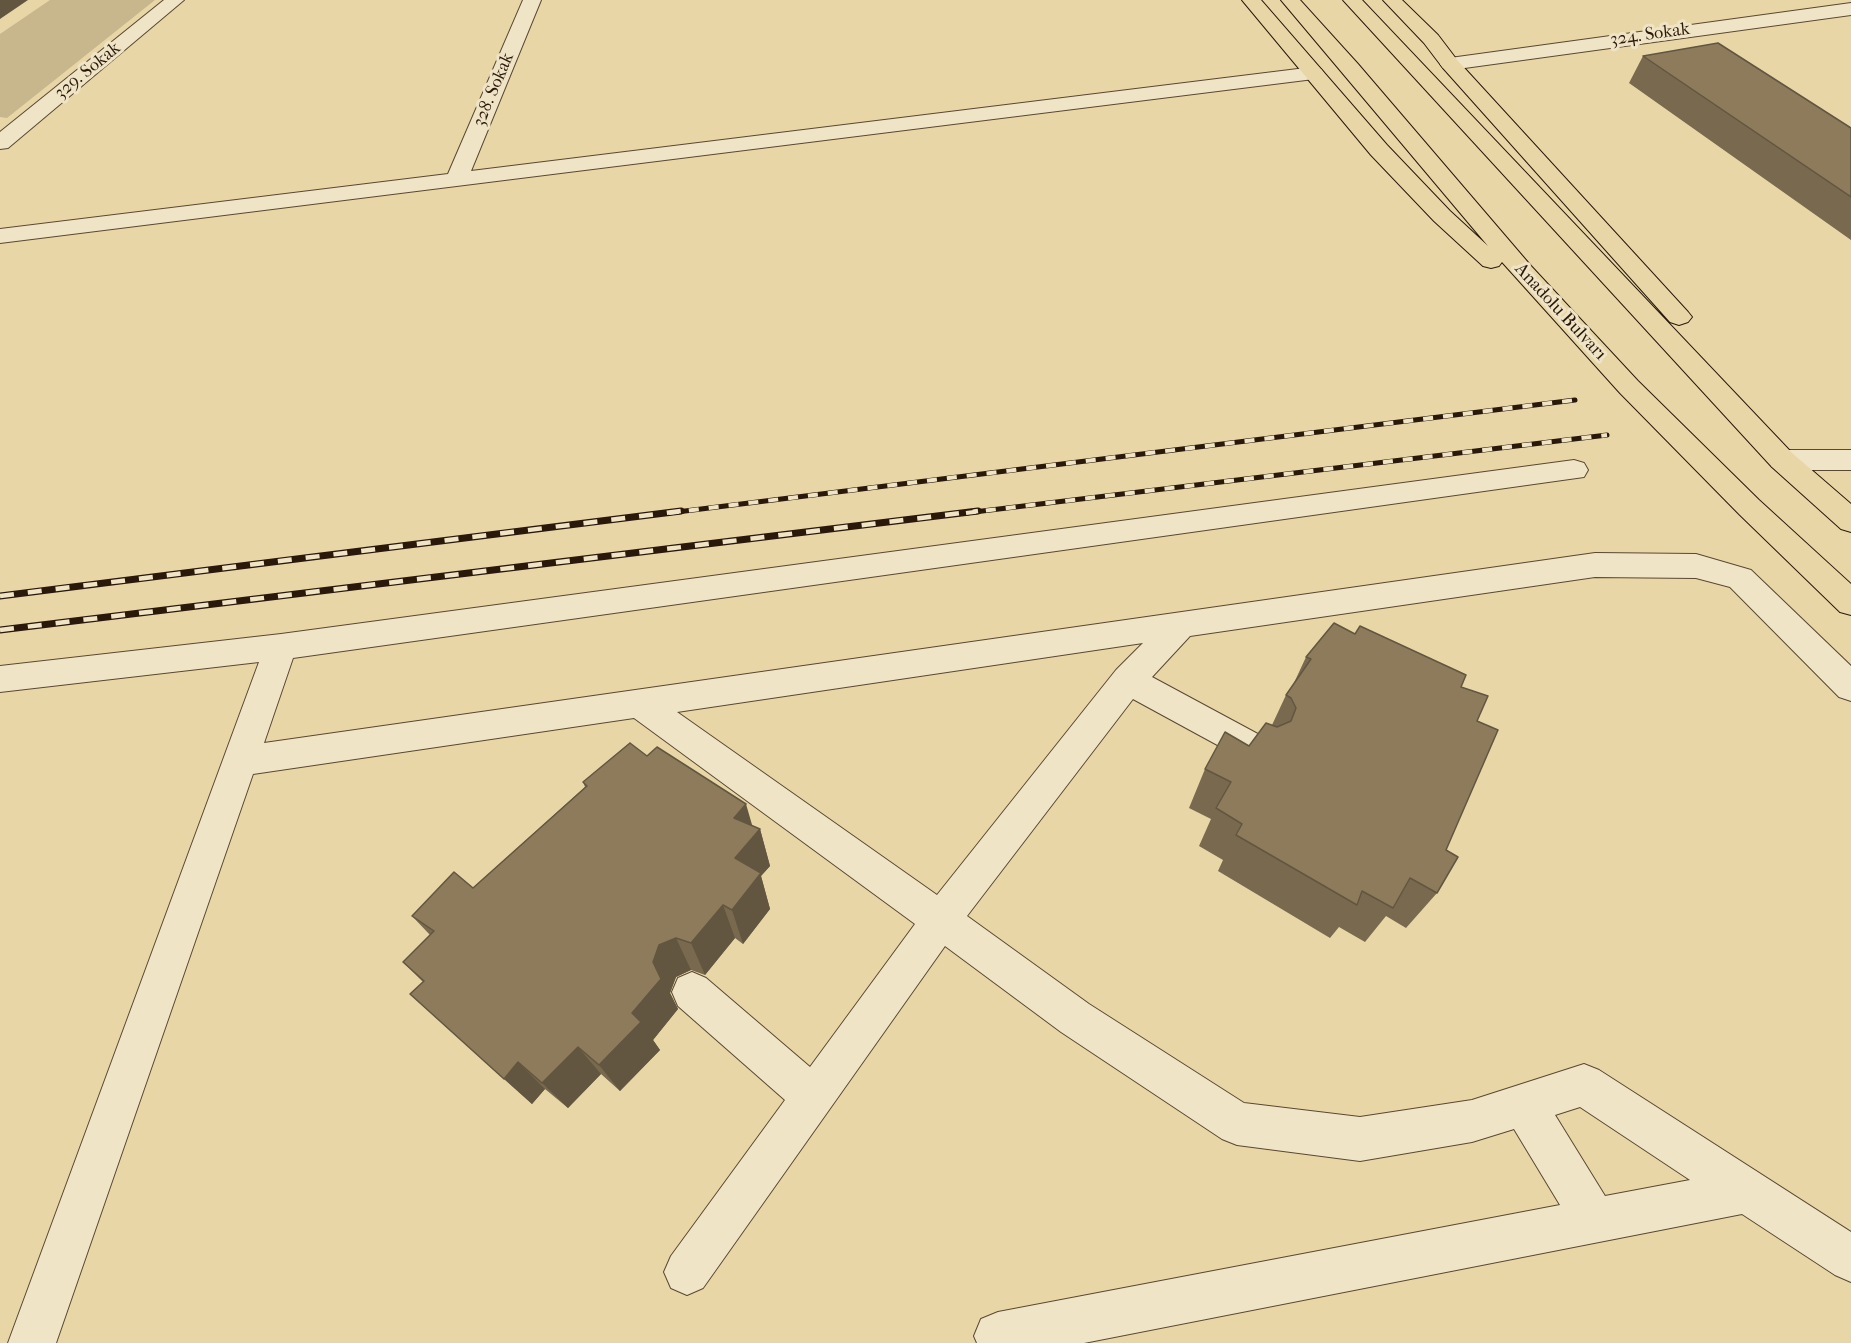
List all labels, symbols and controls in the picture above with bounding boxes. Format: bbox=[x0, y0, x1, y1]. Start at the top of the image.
street label: 324. Sokak bbox=[1609, 19, 1691, 51]
street label: 329. Sokak bbox=[51, 38, 125, 104]
street label: 328. Sokak bbox=[469, 50, 519, 130]
street label: Anadolu Bulvarı bbox=[1510, 259, 1610, 365]

